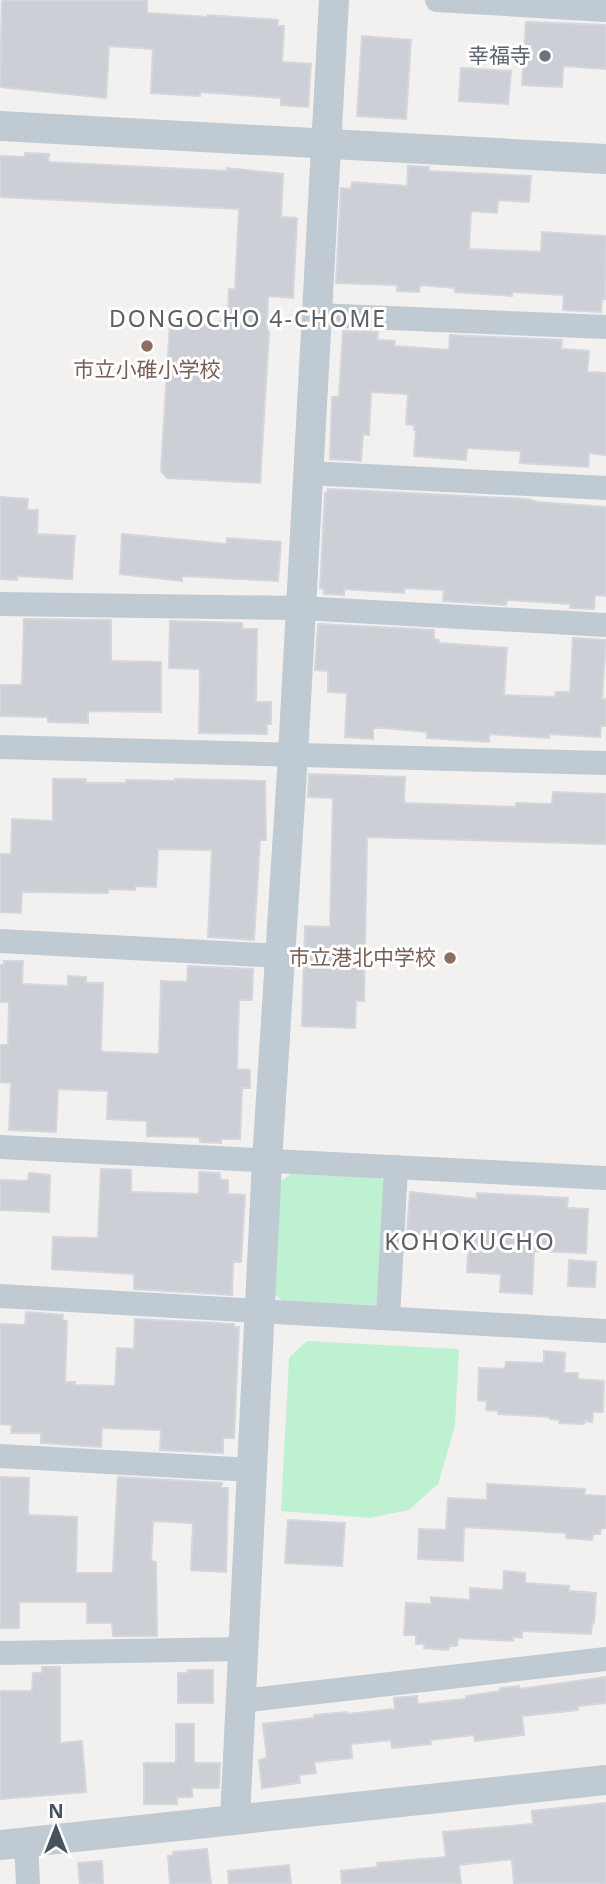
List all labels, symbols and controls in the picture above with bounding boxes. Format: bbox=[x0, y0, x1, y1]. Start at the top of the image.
place label: 幸福寺 bbox=[468, 41, 531, 69]
marker: 幸福寺 bbox=[537, 48, 553, 64]
district label: DONGOCHO 4-CHOME bbox=[109, 302, 387, 334]
marker: 市立小碓小学校 bbox=[139, 338, 155, 354]
place label: 市立小碓小学校 bbox=[74, 355, 221, 383]
place label: 市立港北中学校 bbox=[289, 943, 436, 971]
marker: 市立港北中学校 bbox=[442, 950, 458, 966]
district label: KOHOKUCHO bbox=[384, 1224, 556, 1257]
north arrow bbox=[21, 1793, 91, 1863]
text: N bbox=[48, 1798, 64, 1824]

